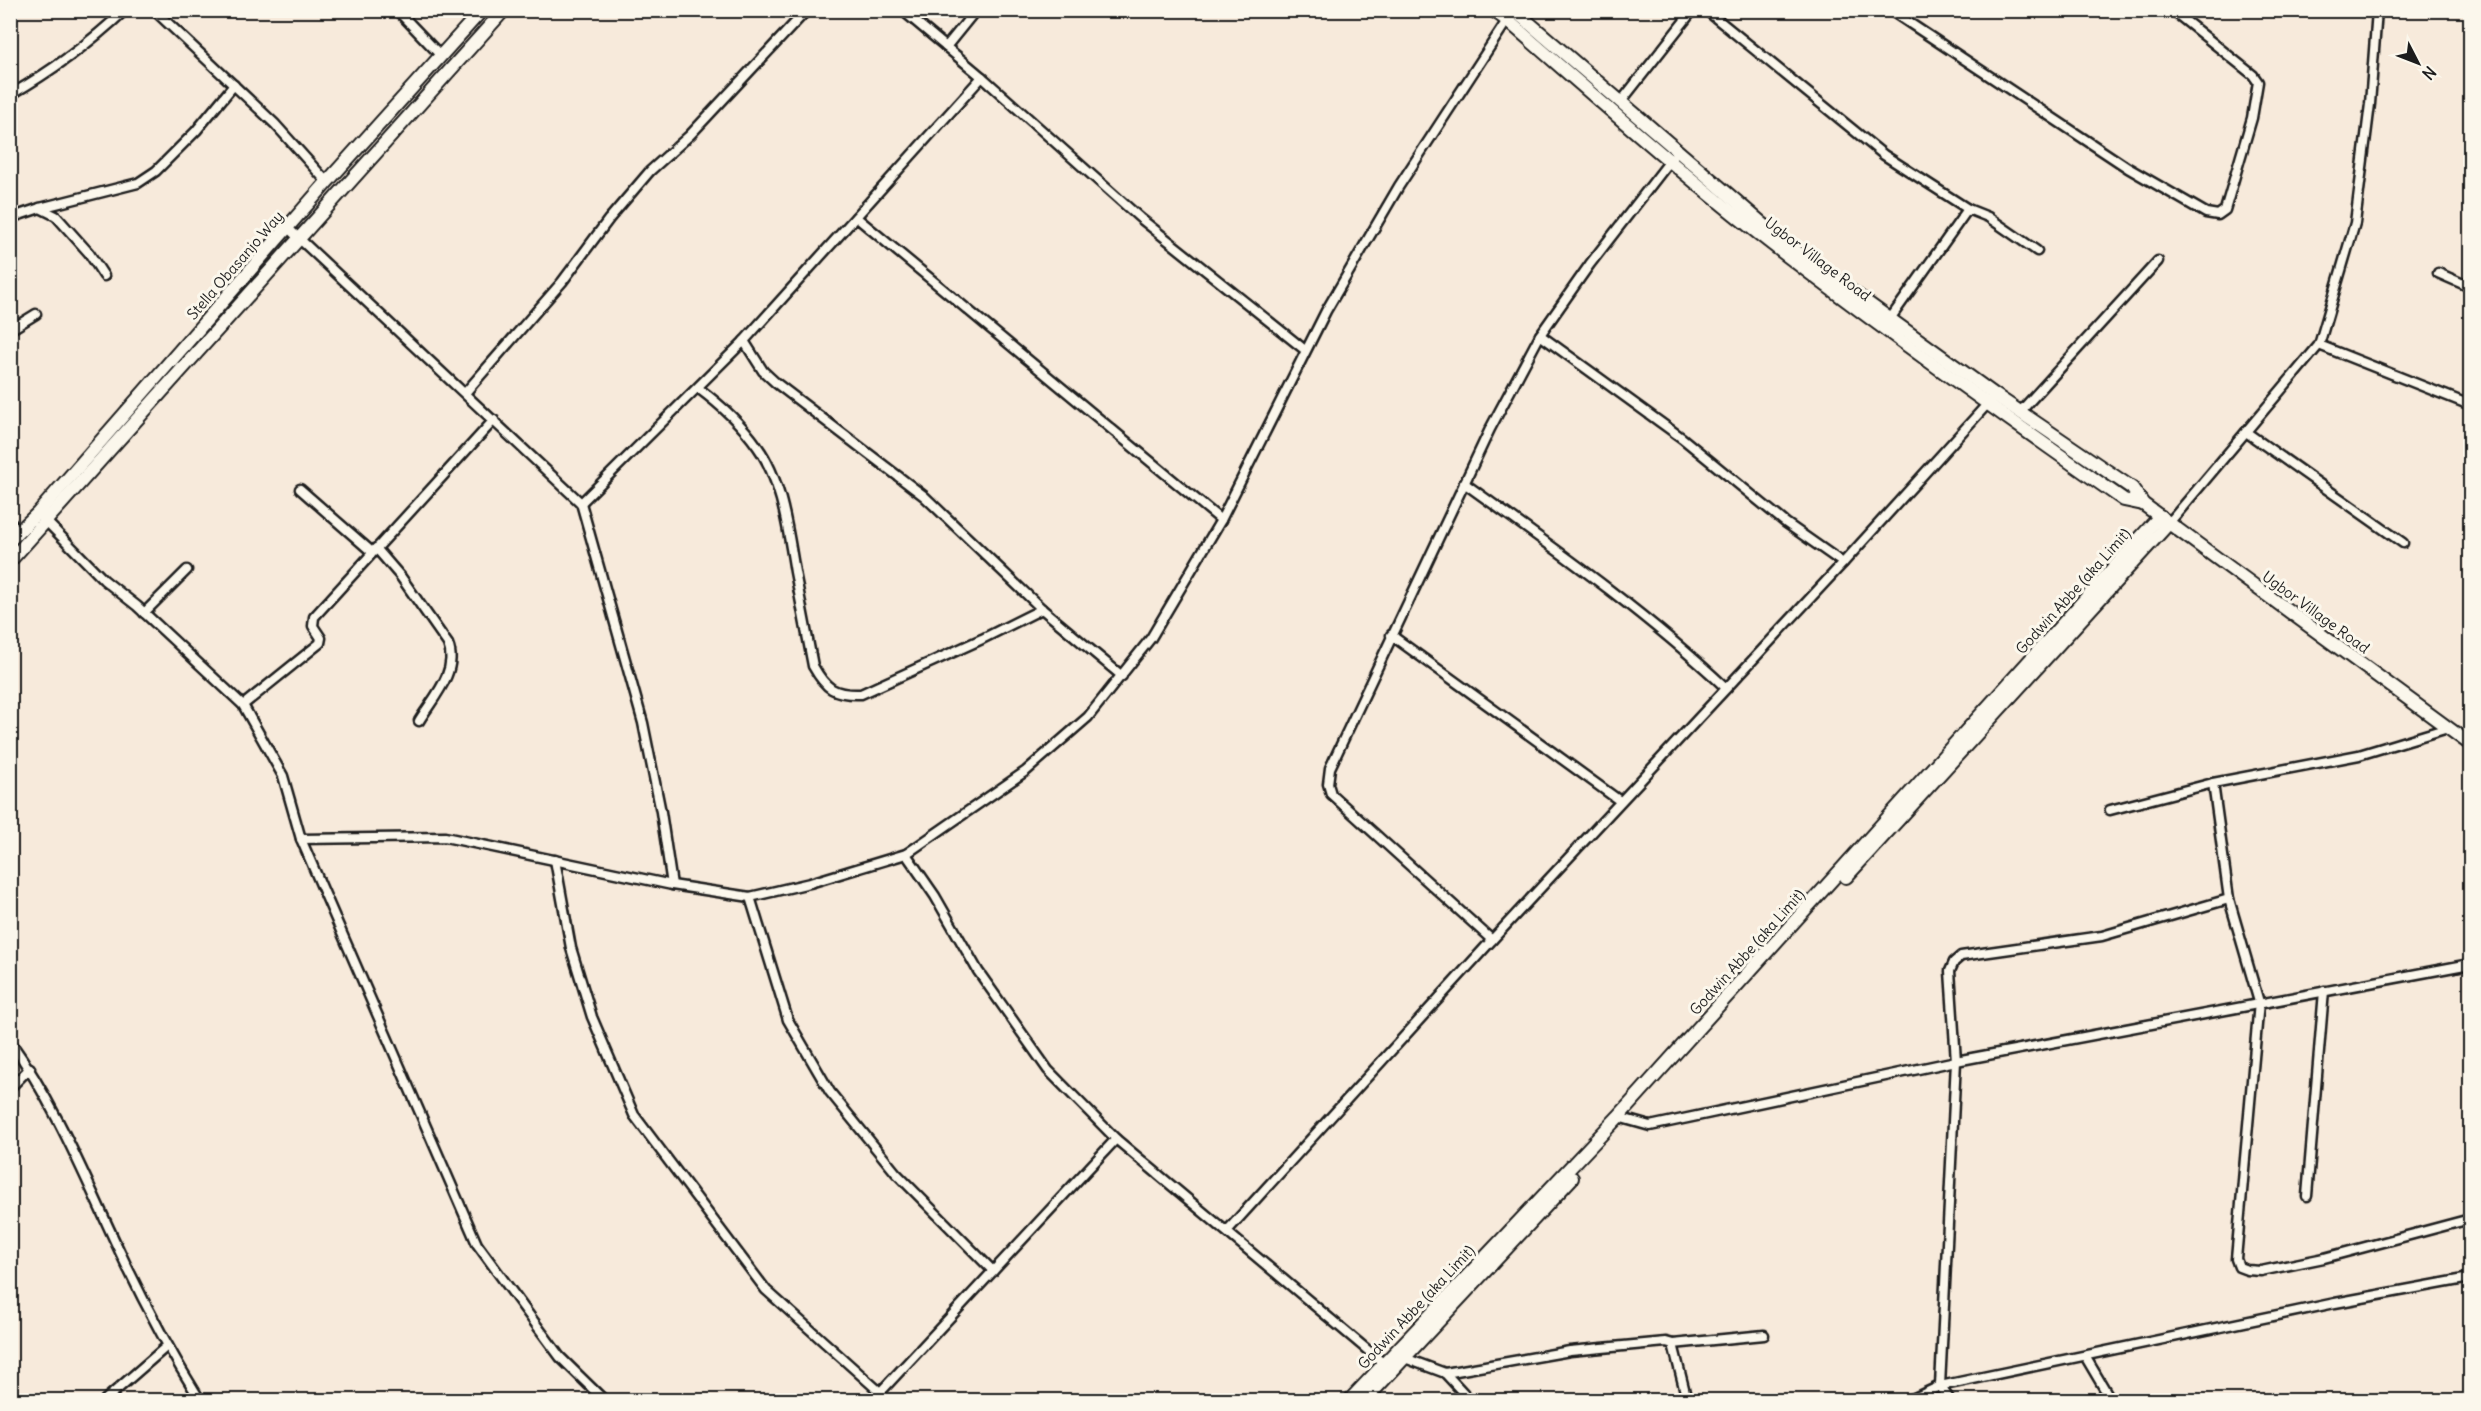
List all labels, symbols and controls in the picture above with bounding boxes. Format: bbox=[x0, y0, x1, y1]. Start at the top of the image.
north arrow bbox=[2388, 33, 2448, 93]
text: N bbox=[2418, 62, 2440, 84]
street label: Stella Obasanjo Way bbox=[183, 207, 287, 323]
street label: Ugbor Village Road bbox=[1761, 213, 1875, 305]
street label: Godwin Abbe (aka Limit) bbox=[2011, 524, 2135, 658]
street label: Ugbor Village Road bbox=[2259, 567, 2374, 657]
street label: Godwin Abbe (aka Limit) bbox=[1685, 885, 1809, 1019]
street label: Godwin Abbe (aka Limit) bbox=[1353, 1241, 1479, 1373]

